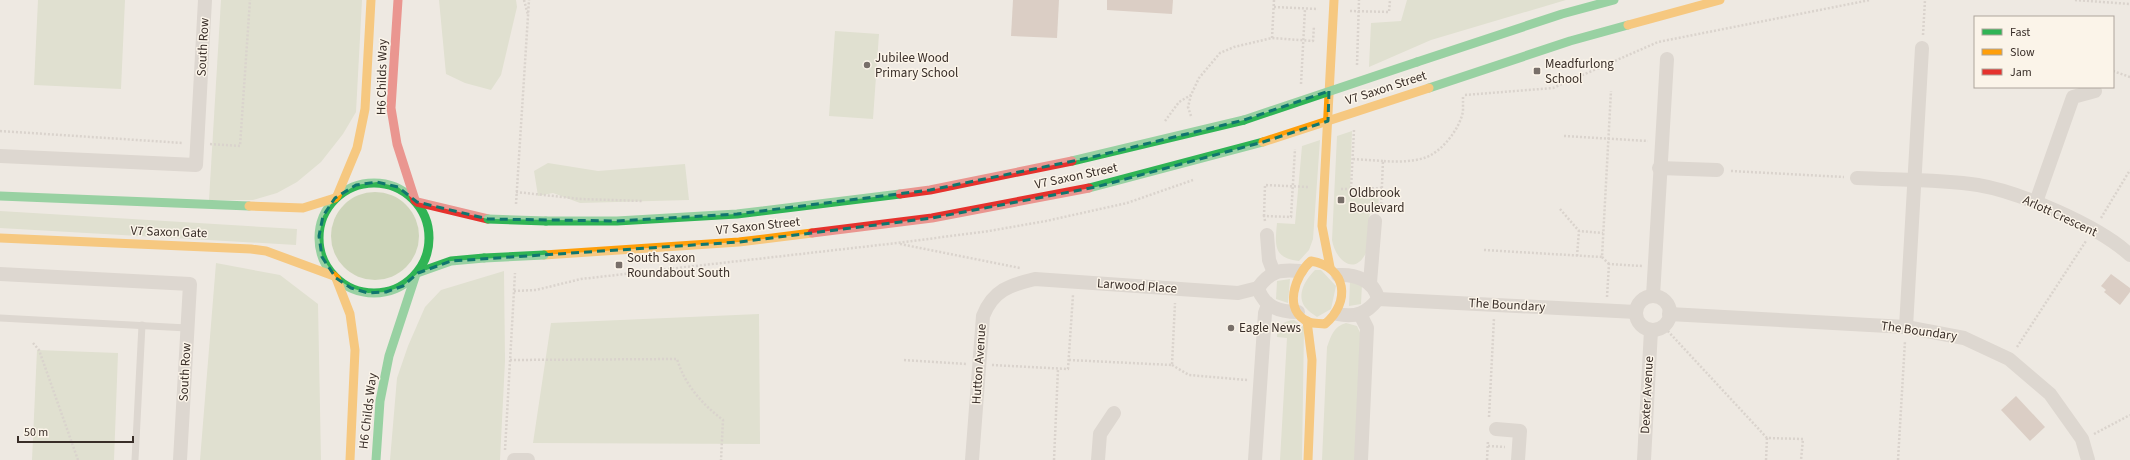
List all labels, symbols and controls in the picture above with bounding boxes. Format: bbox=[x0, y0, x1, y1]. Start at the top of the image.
legend bbox=[1974, 16, 2114, 88]
street label: South Row bbox=[192, 17, 214, 77]
text: Fast bbox=[2010, 24, 2030, 41]
street label: H6 Childs Way bbox=[372, 39, 392, 115]
text: Slow bbox=[2010, 44, 2035, 61]
place label: Jubilee Wood Primary School bbox=[875, 49, 958, 82]
place label: Meadfurlong School bbox=[1545, 55, 1614, 88]
marker: Jubilee Wood Primary School bbox=[862, 60, 872, 70]
text: Jam bbox=[2010, 64, 2032, 81]
street label: V7 Saxon Street bbox=[1343, 66, 1429, 110]
marker: Meadfurlong School bbox=[1532, 66, 1542, 76]
street label: V7 Saxon Street bbox=[1033, 158, 1120, 194]
place label: Oldbrook Boulevard bbox=[1349, 184, 1405, 217]
street label: Arlott Crescent bbox=[2020, 191, 2101, 241]
marker: Oldbrook Boulevard bbox=[1336, 195, 1346, 205]
street label: V7 Saxon Street bbox=[715, 213, 801, 239]
street label: V7 Saxon Gate bbox=[130, 222, 208, 242]
place label: South Saxon Roundabout South bbox=[627, 249, 730, 282]
marker: South Saxon Roundabout South bbox=[614, 260, 624, 270]
street label: Larwood Place bbox=[1096, 274, 1178, 298]
street label: The Boundary bbox=[1468, 294, 1546, 316]
street label: The Boundary bbox=[1880, 317, 1958, 345]
place label: Eagle News bbox=[1239, 319, 1302, 337]
street label: Hutton Avenue bbox=[967, 323, 991, 405]
marker: Eagle News bbox=[1226, 323, 1236, 333]
street label: South Row bbox=[174, 342, 196, 402]
street label: Dexter Avenue bbox=[1636, 356, 1658, 434]
street label: H6 Childs Way bbox=[354, 372, 382, 450]
scale bar bbox=[18, 418, 133, 444]
text: 50 m bbox=[24, 424, 48, 441]

